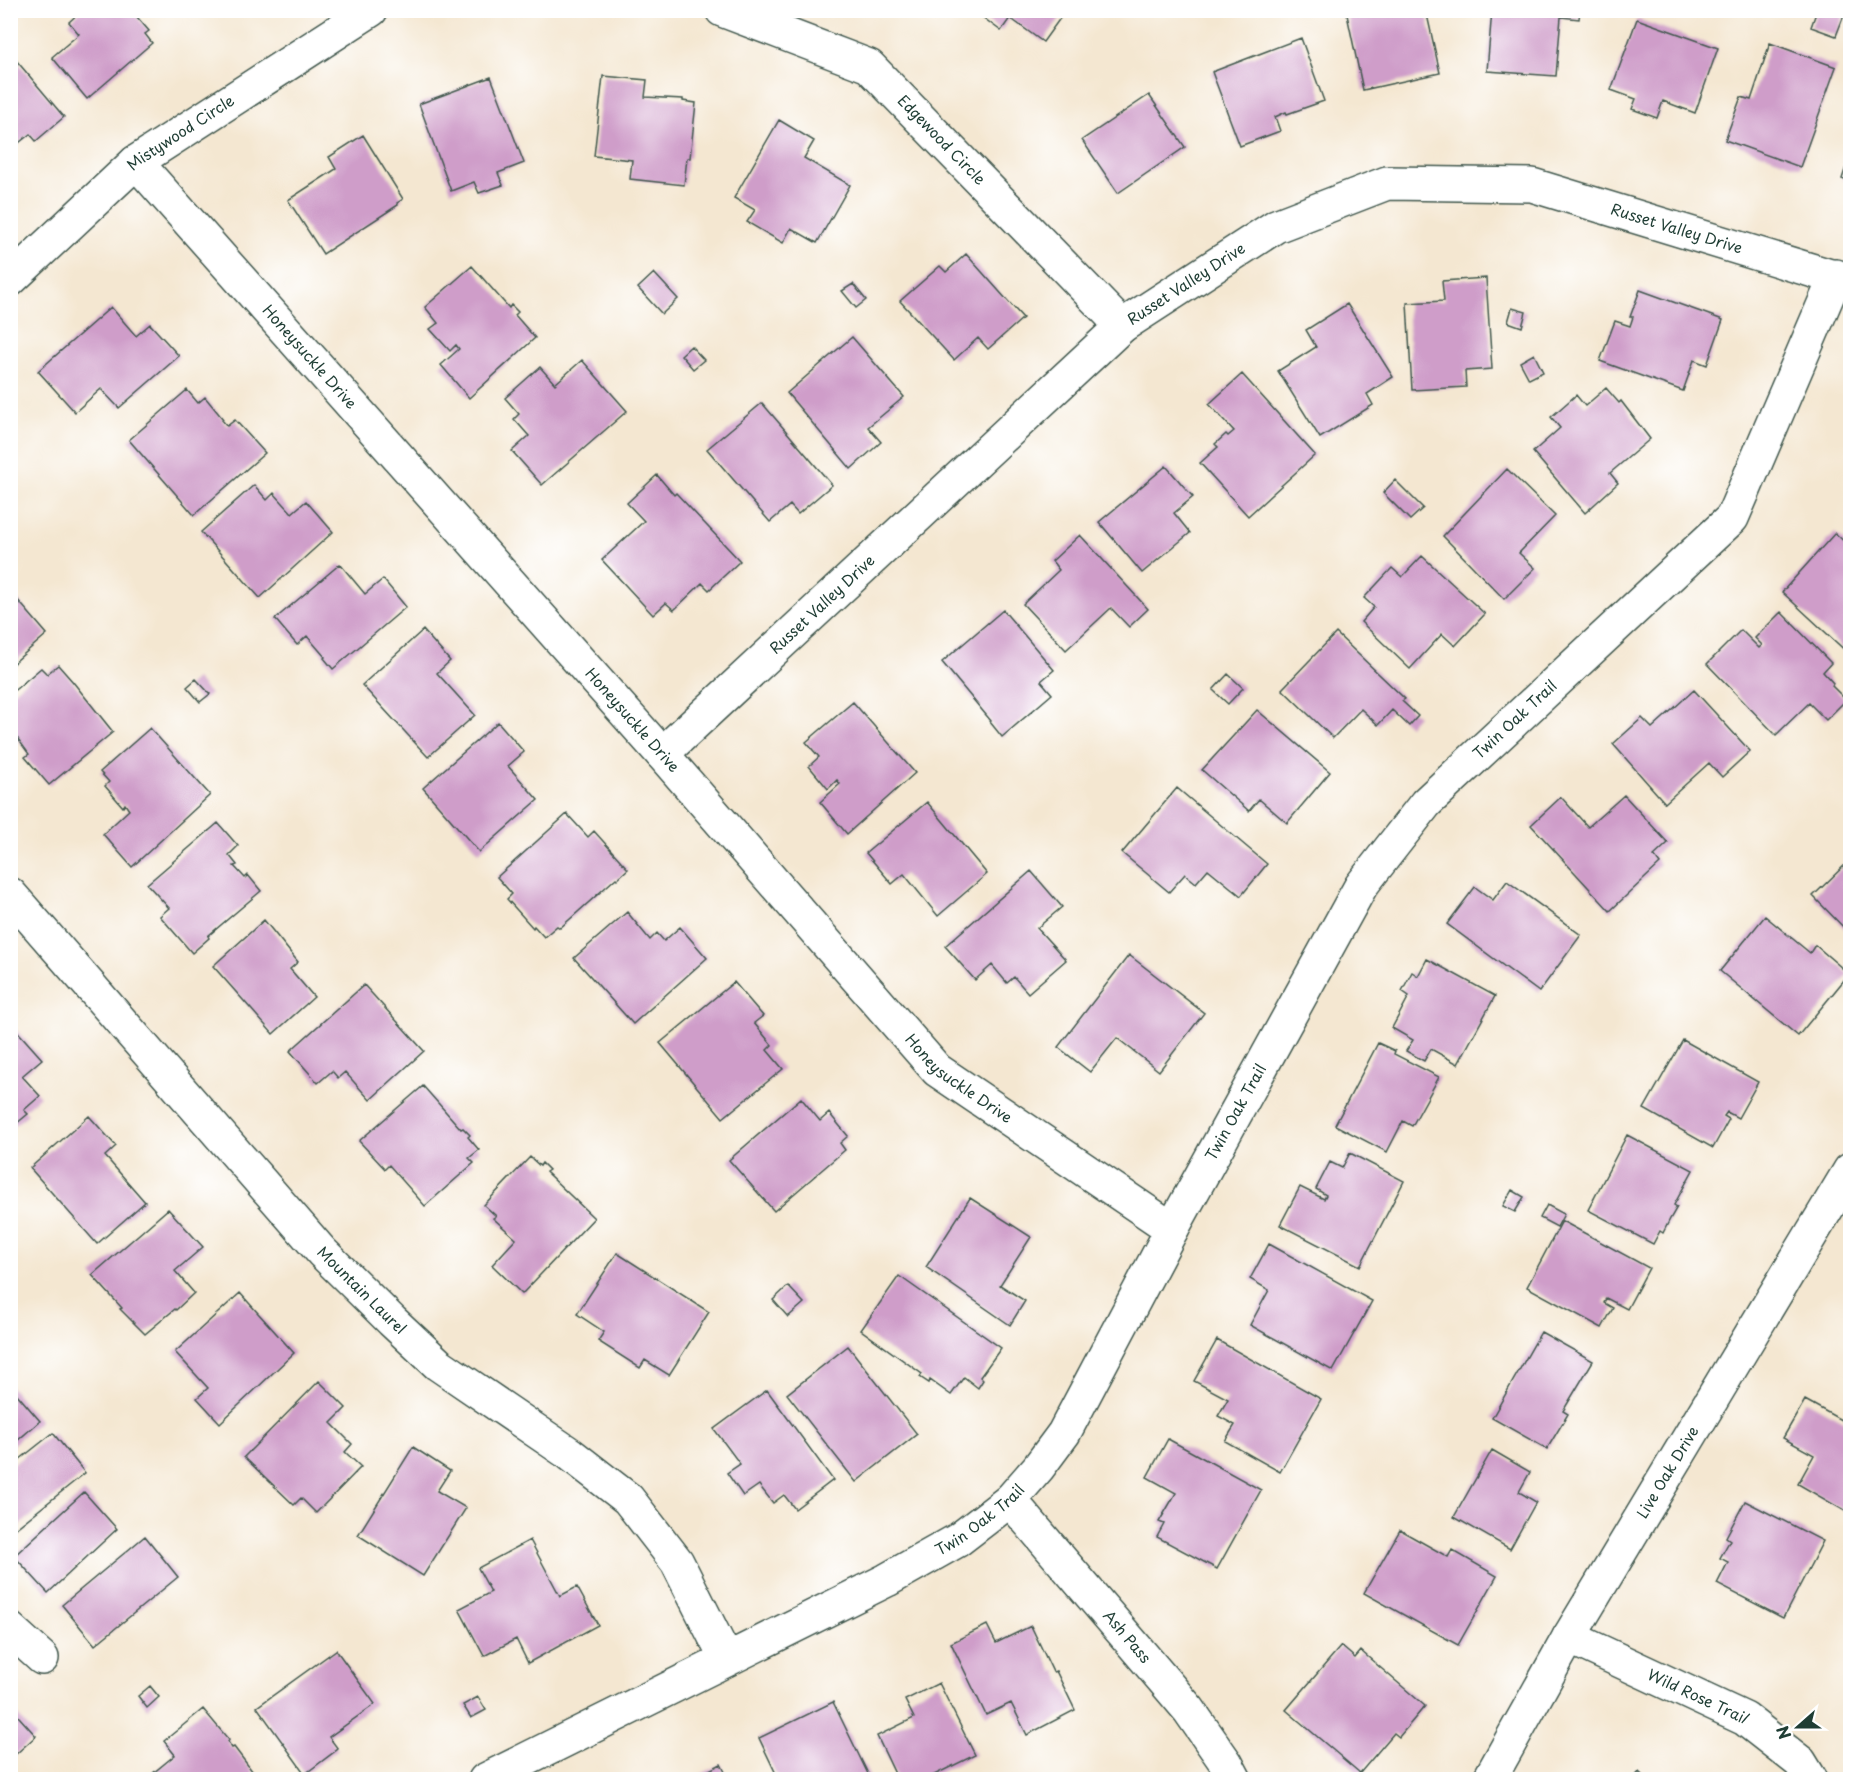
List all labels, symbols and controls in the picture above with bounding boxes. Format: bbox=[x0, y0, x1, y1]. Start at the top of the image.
street label: Mistywood Circle bbox=[121, 88, 238, 175]
street label: Edgewood Circle bbox=[893, 89, 992, 190]
street label: Russet Valley Drive bbox=[1608, 197, 1746, 259]
street label: Russet Valley Drive bbox=[1122, 236, 1249, 330]
street label: Honeysuckle Drive bbox=[258, 299, 363, 413]
street label: Russet Valley Drive bbox=[763, 549, 879, 659]
street label: Honeysuckle Drive bbox=[581, 662, 686, 777]
street label: Twin Oak Trail bbox=[1467, 674, 1561, 764]
street label: Honeysuckle Drive bbox=[900, 1028, 1018, 1128]
street label: Twin Oak Trail bbox=[1199, 1059, 1271, 1164]
street label: Mountain Laurel bbox=[312, 1240, 412, 1339]
street label: Live Oak Drive bbox=[1630, 1421, 1704, 1522]
street label: Twin Oak Trail bbox=[930, 1478, 1029, 1561]
street label: Ash Pass bbox=[1098, 1604, 1157, 1668]
street label: Wild Rose Trail bbox=[1644, 1662, 1755, 1728]
north arrow bbox=[1768, 1697, 1828, 1757]
text: N bbox=[1770, 1723, 1797, 1743]

